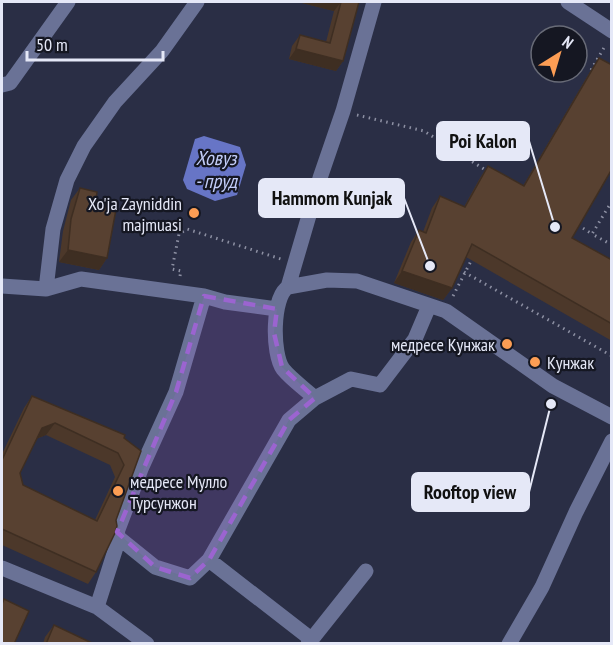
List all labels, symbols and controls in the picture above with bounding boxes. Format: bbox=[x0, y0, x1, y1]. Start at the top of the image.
scale bar bbox=[27, 24, 164, 62]
north arrow bbox=[529, 24, 589, 84]
text: N bbox=[559, 31, 577, 53]
text: 50 m bbox=[36, 33, 68, 56]
callout: Poi Kalon bbox=[437, 122, 529, 160]
text: Poi Kalon bbox=[449, 128, 517, 154]
water label: Ховуз - пруд bbox=[195, 145, 238, 194]
callout: Hammom Kunjak bbox=[259, 179, 404, 217]
text: Hammom Kunjak bbox=[272, 185, 393, 211]
place label: Xo'ja Zayniddin majmuasi bbox=[88, 192, 182, 236]
marker: Xo'ja Zayniddin majmuasi bbox=[187, 206, 201, 220]
place label: медресе Кунжак bbox=[391, 333, 495, 356]
marker: медресе Кунжак bbox=[500, 337, 514, 351]
place label: Кунжак bbox=[547, 351, 594, 374]
marker: Кунжак bbox=[528, 355, 542, 369]
place label: медресе Мулло Турсунжон bbox=[130, 470, 228, 514]
callout: Rooftop view bbox=[412, 473, 529, 511]
text: Rooftop view bbox=[424, 479, 517, 505]
marker: медресе Мулло Турсунжон bbox=[111, 484, 125, 498]

